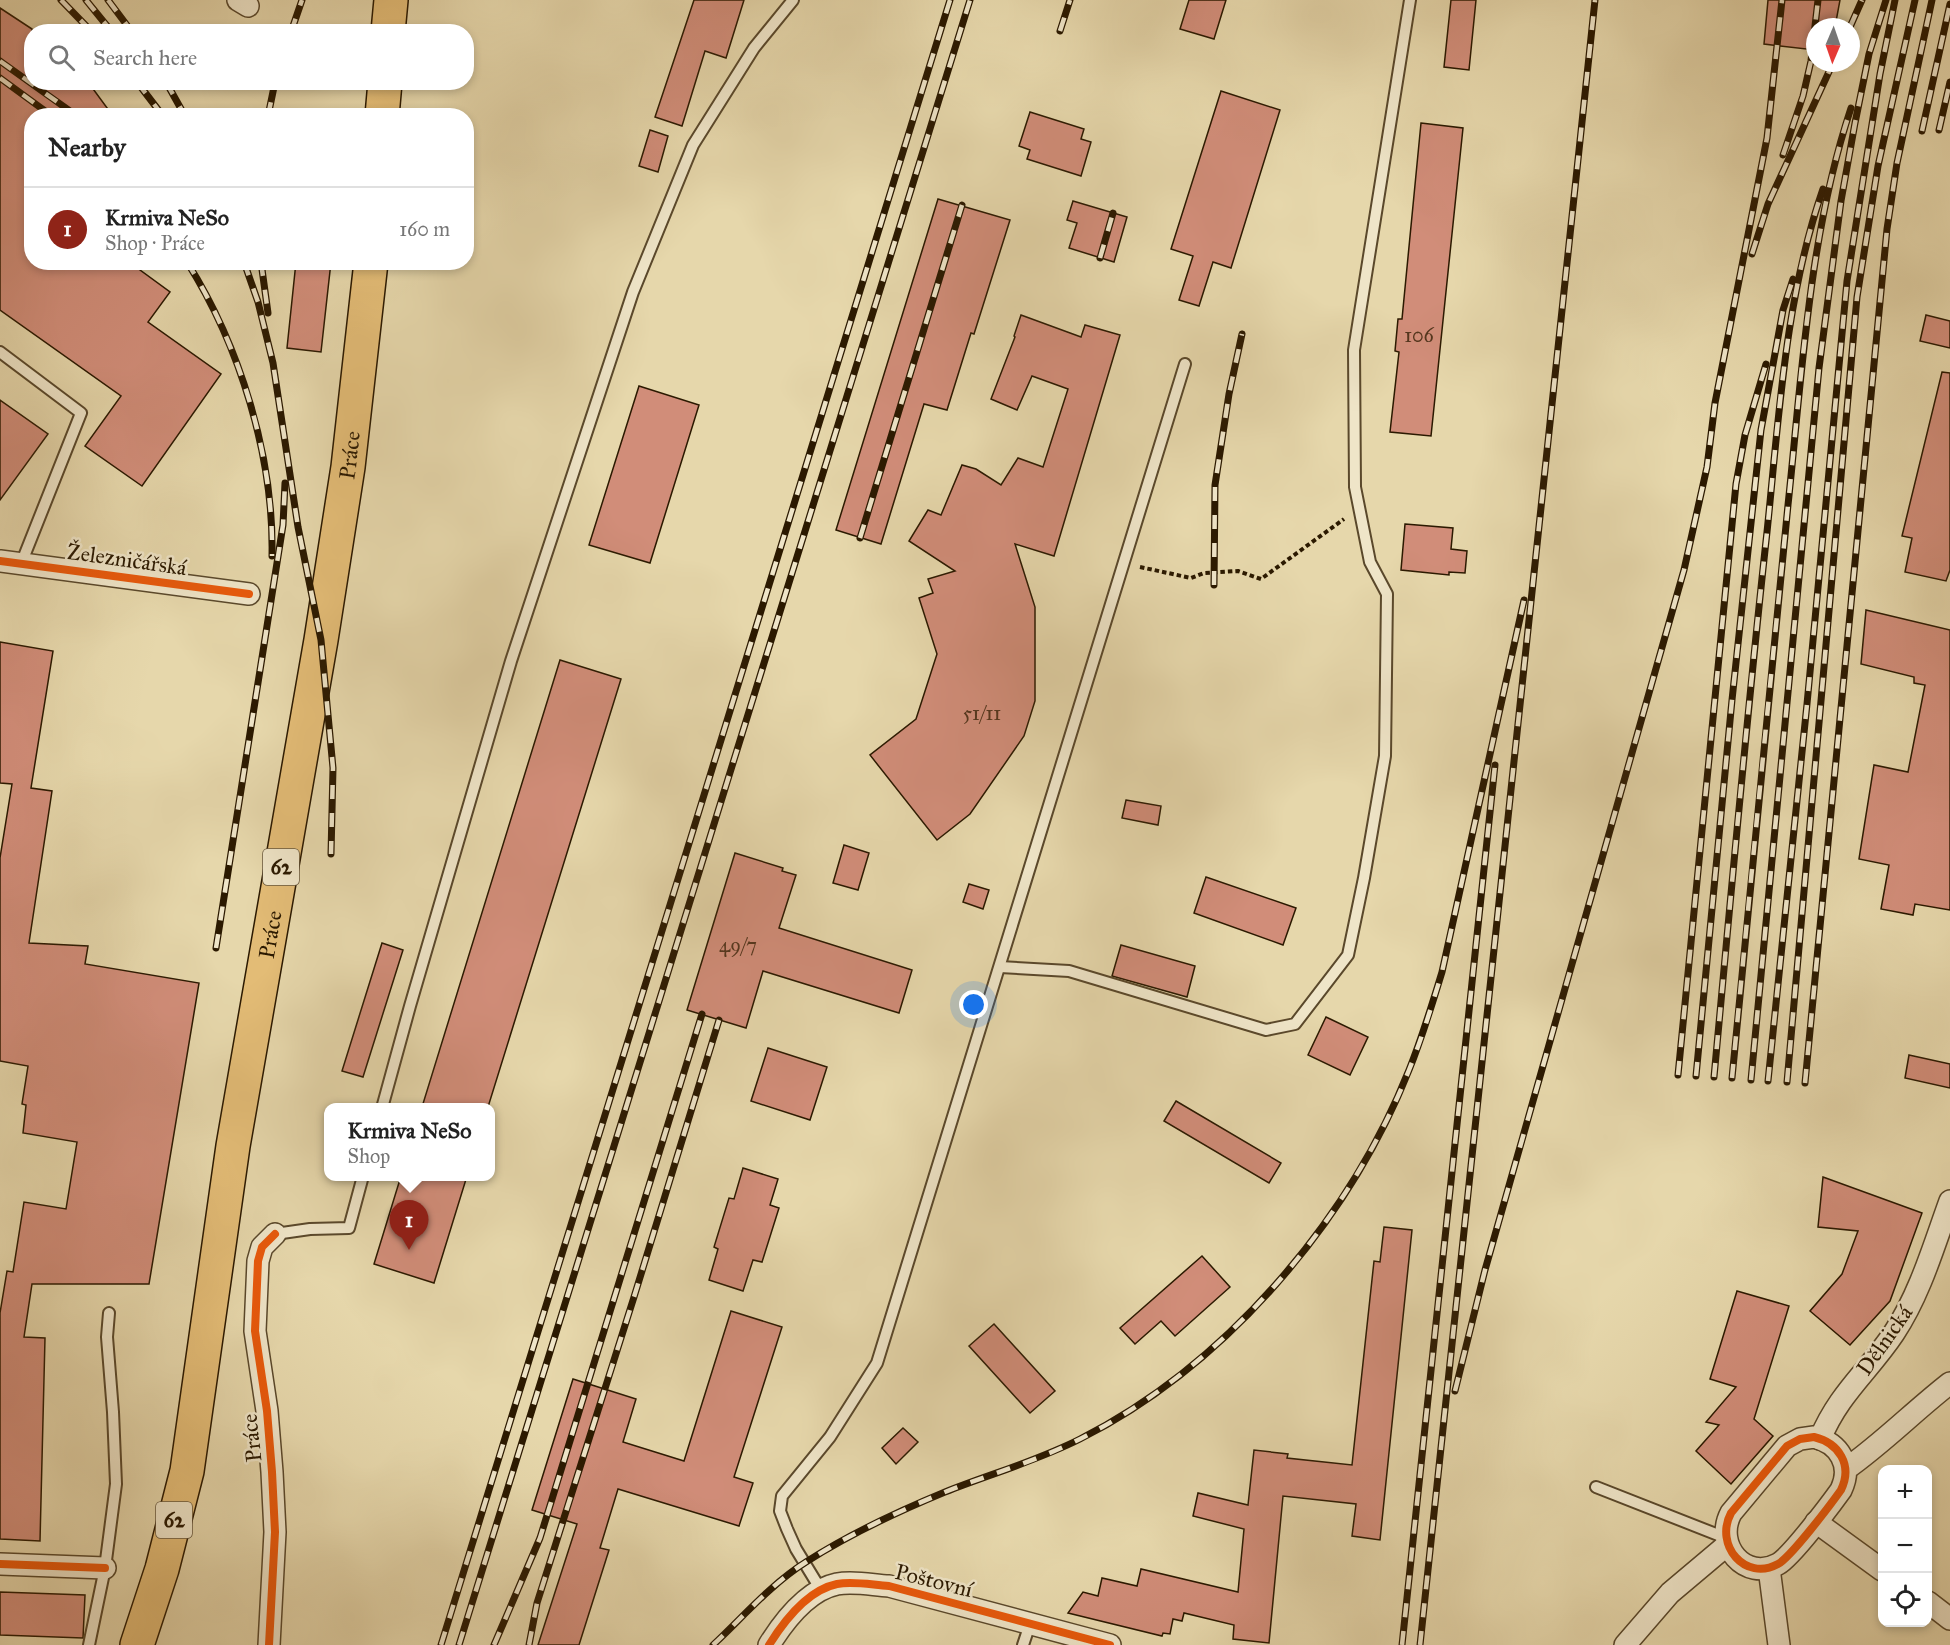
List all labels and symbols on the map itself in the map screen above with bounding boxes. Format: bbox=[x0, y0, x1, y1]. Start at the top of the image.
north arrow bbox=[1806, 18, 1860, 72]
house number: 106 bbox=[1404, 323, 1435, 347]
street label: Práce bbox=[333, 430, 366, 481]
street label: Železničářská bbox=[66, 538, 189, 581]
house number: 51/11 bbox=[963, 701, 1001, 725]
road number: 62 bbox=[263, 849, 299, 885]
street label: Práce bbox=[253, 908, 288, 961]
house number: 49/7 bbox=[719, 933, 757, 957]
your location bbox=[959, 990, 988, 1019]
pin: 1 bbox=[390, 1200, 428, 1250]
street label: Dělnická bbox=[1851, 1300, 1919, 1380]
street label: Práce bbox=[236, 1412, 267, 1463]
road number: 62 bbox=[156, 1502, 192, 1538]
street label: Poštovní bbox=[892, 1558, 976, 1603]

